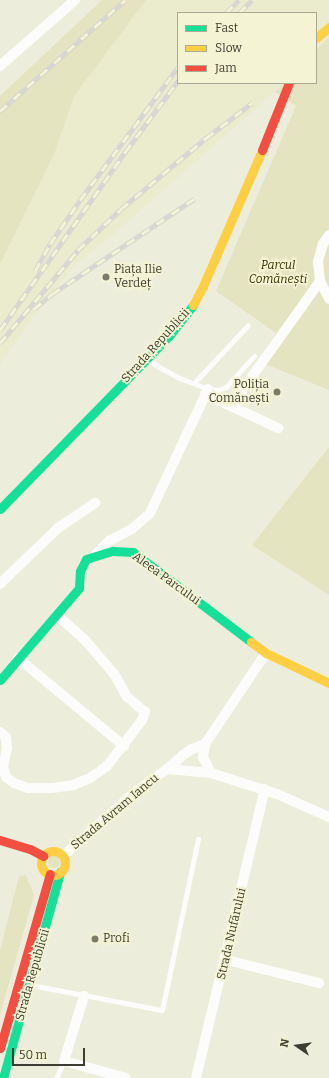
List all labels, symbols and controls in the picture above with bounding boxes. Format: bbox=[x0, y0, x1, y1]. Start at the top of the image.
legend bbox=[177, 12, 317, 84]
text: Fast bbox=[215, 21, 238, 35]
text: Slow bbox=[215, 41, 242, 55]
text: Jam bbox=[215, 61, 237, 75]
park label: Parcul Comănești bbox=[249, 259, 307, 287]
place label: Piața Ilie Verdeț bbox=[114, 263, 162, 291]
marker: Piața Ilie Verdeț bbox=[101, 272, 111, 282]
street label: Strada Republicii bbox=[119, 306, 193, 386]
place label: Poliția Comănești bbox=[209, 378, 269, 406]
marker: Poliția Comănești bbox=[272, 387, 282, 397]
street label: Aleea Parcului bbox=[129, 550, 203, 608]
street label: Strada Avram Iancu bbox=[68, 771, 162, 853]
street label: Strada Nufărului bbox=[214, 887, 250, 981]
street label: Strada Republicii bbox=[13, 927, 53, 1023]
place label: Profi bbox=[103, 932, 130, 946]
marker: Profi bbox=[90, 934, 100, 944]
north arrow bbox=[277, 1026, 317, 1066]
text: N bbox=[278, 1038, 292, 1049]
scale bar bbox=[14, 1040, 87, 1066]
text: 50 m bbox=[19, 1048, 47, 1062]

